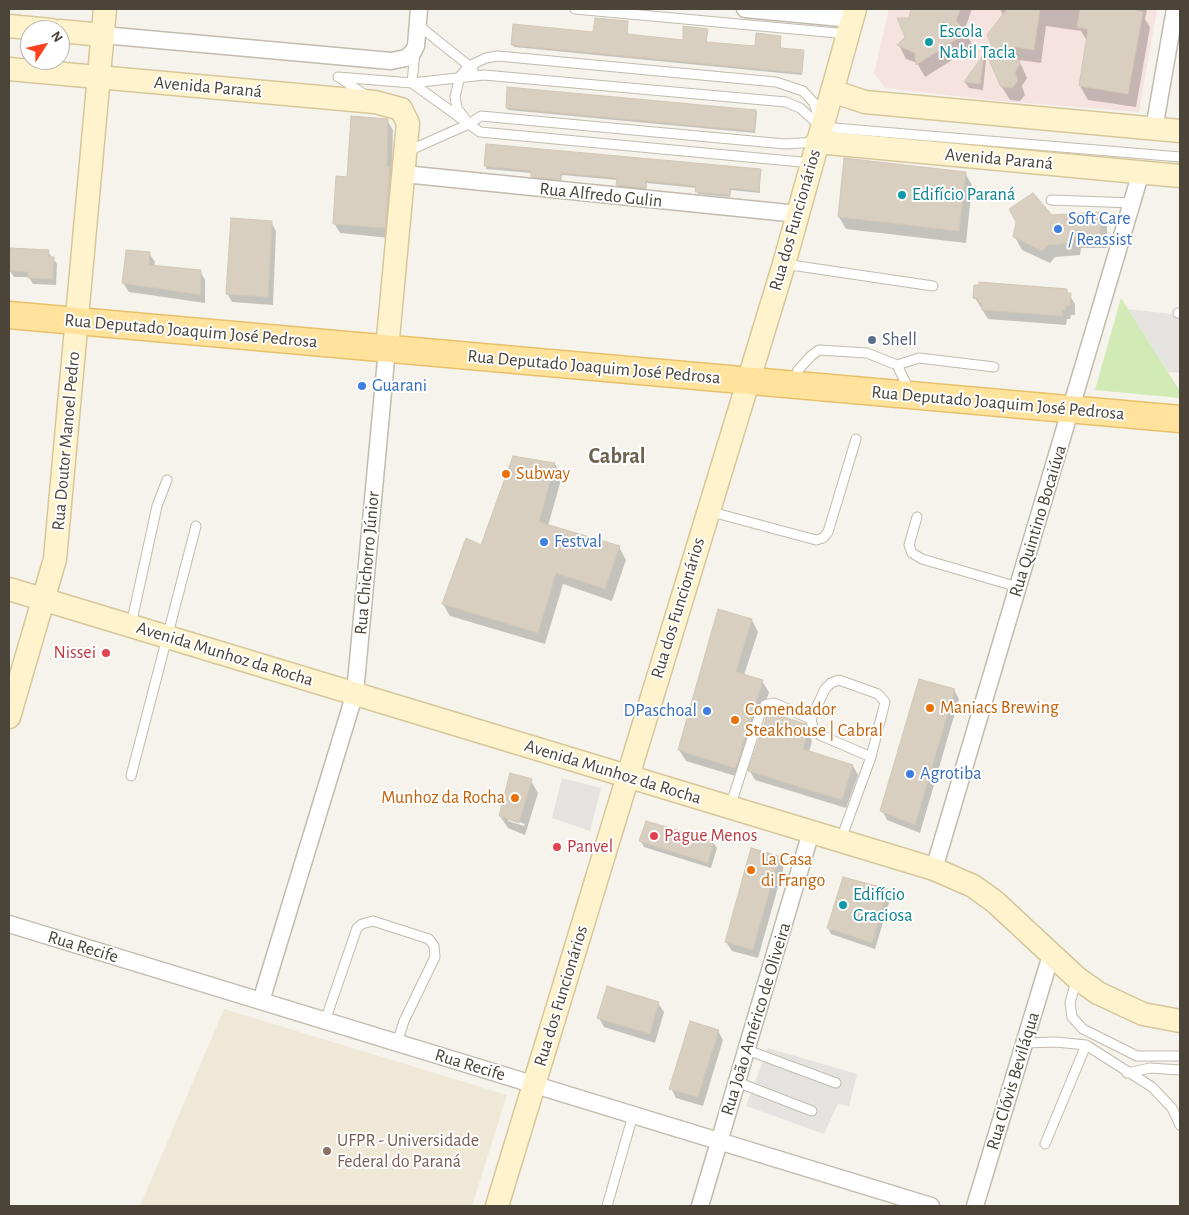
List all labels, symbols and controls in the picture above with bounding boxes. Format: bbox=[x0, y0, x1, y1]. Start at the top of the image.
north arrow bbox=[20, 20, 70, 70]
place label: Escola Nabil Tacla bbox=[939, 21, 1016, 64]
text: N bbox=[48, 29, 65, 45]
marker: Escola Nabil Tacla bbox=[923, 36, 935, 48]
street label: Avenida Paraná bbox=[153, 72, 263, 102]
street label: Avenida Paraná bbox=[944, 144, 1054, 174]
street label: Rua dos Funcionários bbox=[764, 147, 826, 293]
street label: Rua Alfredo Gulin bbox=[539, 178, 663, 212]
place label: Edifício Paraná bbox=[912, 184, 1015, 206]
marker: Edifício Paraná bbox=[896, 189, 908, 201]
place label: Soft Care / Reassist bbox=[1068, 208, 1132, 250]
marker: Soft Care / Reassist bbox=[1052, 223, 1064, 235]
street label: Rua Deputado Joaquim José Pedrosa bbox=[64, 309, 318, 353]
place label: Shell bbox=[882, 329, 917, 351]
marker: Shell bbox=[866, 334, 878, 346]
street label: Rua Deputado Joaquim José Pedrosa bbox=[467, 345, 721, 389]
street label: Rua Doutor Manoel Pedro bbox=[47, 351, 85, 531]
place label: Guarani bbox=[372, 375, 427, 397]
marker: Guarani bbox=[356, 380, 368, 392]
street label: Rua Deputado Joaquim José Pedrosa bbox=[871, 381, 1125, 425]
street label: Rua Quintino Bocaiúva bbox=[1005, 442, 1071, 600]
district label: Cabral bbox=[588, 443, 646, 469]
place label: Subway bbox=[516, 463, 570, 485]
marker: Subway bbox=[500, 468, 512, 480]
street label: Rua Chichorro Júnior bbox=[350, 490, 384, 636]
place label: Festval bbox=[554, 531, 602, 553]
street label: Rua dos Funcionários bbox=[646, 535, 710, 681]
marker: Festval bbox=[538, 536, 550, 548]
street label: Avenida Munhoz da Rocha bbox=[134, 617, 316, 691]
place label: Nissei bbox=[53, 642, 96, 664]
marker: Nissei bbox=[100, 647, 112, 659]
place label: Maniacs Brewing bbox=[940, 697, 1059, 719]
place label: Comendador Steakhouse | Cabral bbox=[745, 699, 883, 742]
place label: DPaschoal bbox=[624, 700, 697, 722]
marker: Maniacs Brewing bbox=[924, 702, 936, 714]
marker: DPaschoal bbox=[701, 705, 713, 717]
marker: Comendador Steakhouse | Cabral bbox=[729, 714, 741, 726]
street label: Avenida Munhoz da Rocha bbox=[522, 735, 704, 809]
place label: Agrotiba bbox=[920, 763, 981, 785]
marker: Agrotiba bbox=[904, 768, 916, 780]
place label: Munhoz da Rocha bbox=[381, 787, 505, 809]
marker: Munhoz da Rocha bbox=[509, 792, 521, 804]
place label: Pague Menos bbox=[664, 825, 757, 847]
marker: Pague Menos bbox=[648, 830, 660, 842]
place label: Panvel bbox=[567, 836, 613, 858]
marker: Panvel bbox=[551, 841, 563, 853]
place label: La Casa di Frango bbox=[761, 849, 825, 892]
marker: La Casa di Frango bbox=[745, 864, 757, 876]
place label: Edifício Graciosa bbox=[853, 884, 912, 926]
marker: Edifício Graciosa bbox=[837, 899, 849, 911]
street label: Rua João Américo de Oliveira bbox=[716, 920, 796, 1118]
street label: Rua dos Funcionários bbox=[529, 923, 593, 1069]
street label: Rua Recife bbox=[45, 926, 121, 968]
street label: Rua Clóvis Beviláqua bbox=[982, 1009, 1044, 1153]
street label: Rua Recife bbox=[432, 1044, 508, 1086]
place label: UFPR - Universidade Federal do Paraná bbox=[337, 1130, 479, 1172]
marker: UFPR - Universidade Federal do Paraná bbox=[321, 1145, 333, 1157]

